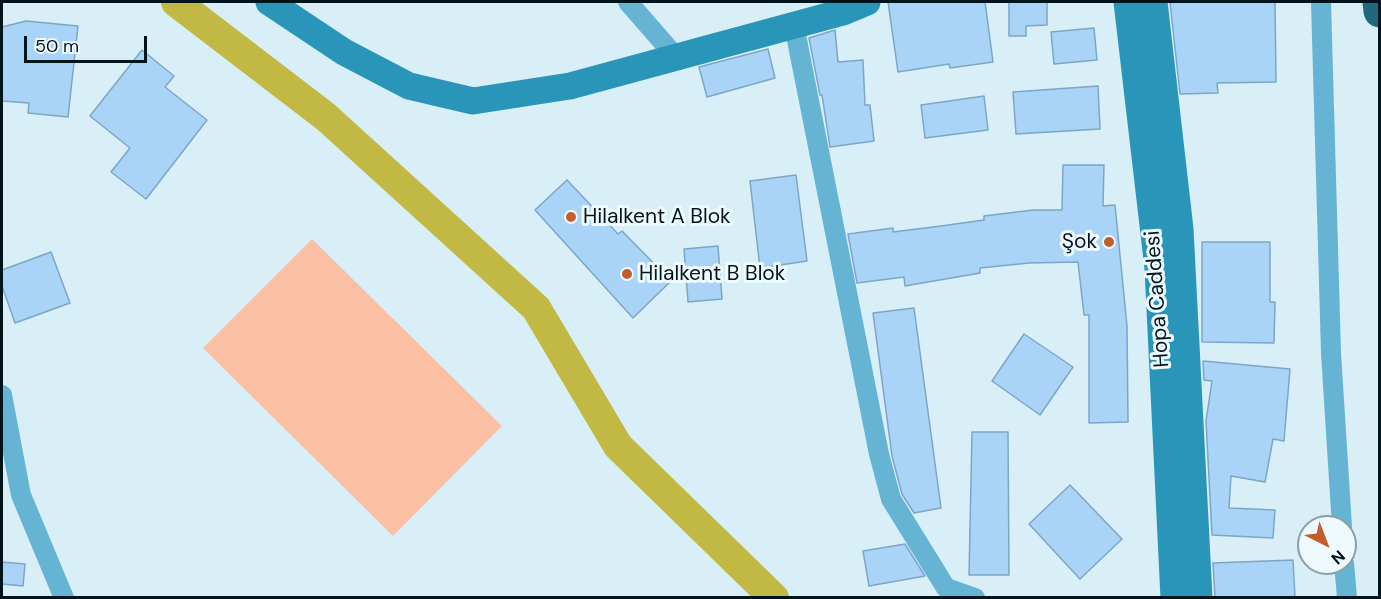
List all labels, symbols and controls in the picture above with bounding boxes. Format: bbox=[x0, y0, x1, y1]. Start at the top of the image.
scale bar bbox=[27, 24, 150, 62]
text: 50 m bbox=[35, 34, 79, 58]
place label: Hilalkent A Blok bbox=[583, 204, 731, 230]
marker: Hilalkent A Blok bbox=[564, 210, 578, 224]
place label: Şok bbox=[1062, 229, 1097, 255]
street label: Hopa Caddesi bbox=[1141, 230, 1175, 368]
marker: Şok bbox=[1102, 235, 1116, 249]
place label: Hilalkent B Blok bbox=[639, 261, 785, 287]
marker: Hilalkent B Blok bbox=[620, 267, 634, 281]
north arrow bbox=[1297, 515, 1357, 575]
text: N bbox=[1327, 546, 1349, 569]

